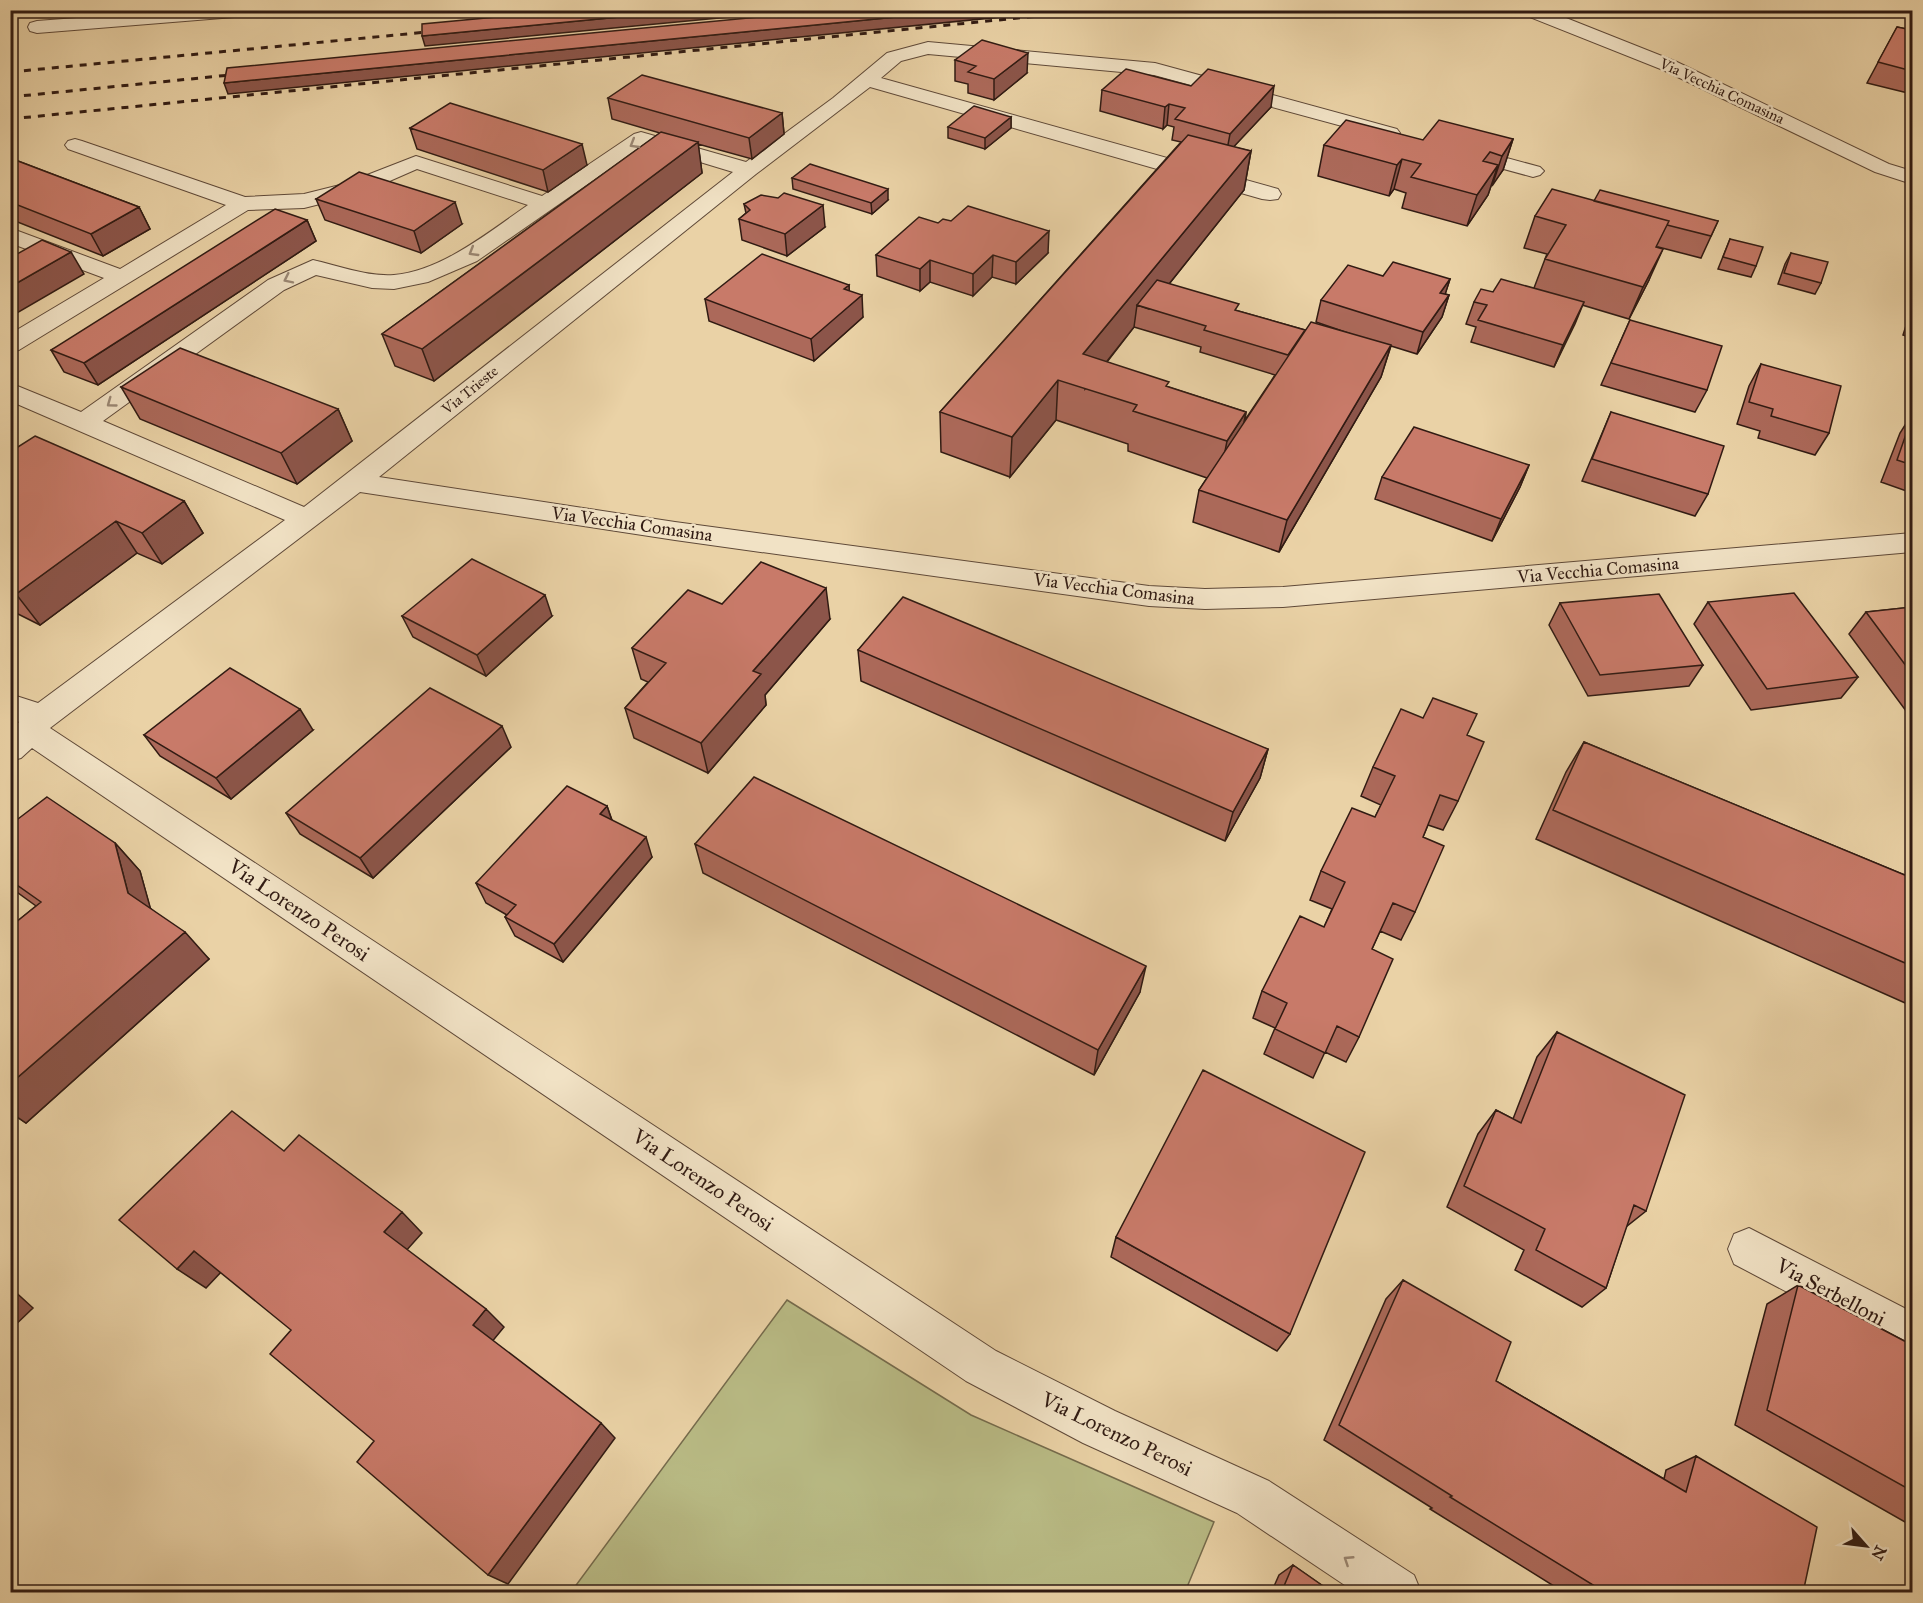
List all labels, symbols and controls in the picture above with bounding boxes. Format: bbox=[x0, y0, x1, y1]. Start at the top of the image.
street label: Via Vecchia Comasina bbox=[1656, 54, 1788, 128]
one-way arrow bbox=[630, 136, 640, 148]
one-way arrow bbox=[469, 245, 479, 257]
one-way arrow bbox=[284, 271, 295, 283]
street label: Via Trieste bbox=[438, 362, 502, 419]
one-way arrow bbox=[107, 396, 118, 407]
street label: Via Vecchia Comasina bbox=[549, 502, 714, 546]
street label: Via Vecchia Comasina bbox=[1515, 552, 1680, 588]
street label: Via Vecchia Comasina bbox=[1031, 568, 1196, 610]
street label: Via Lorenzo Perosi bbox=[223, 853, 375, 967]
street label: Via Lorenzo Perosi bbox=[627, 1123, 779, 1237]
street label: Via Serbelloni bbox=[1771, 1252, 1891, 1332]
street label: Via Lorenzo Perosi bbox=[1036, 1386, 1197, 1482]
north arrow bbox=[1836, 1516, 1896, 1576]
text: N bbox=[1867, 1542, 1890, 1564]
one-way arrow bbox=[1344, 1556, 1354, 1568]

